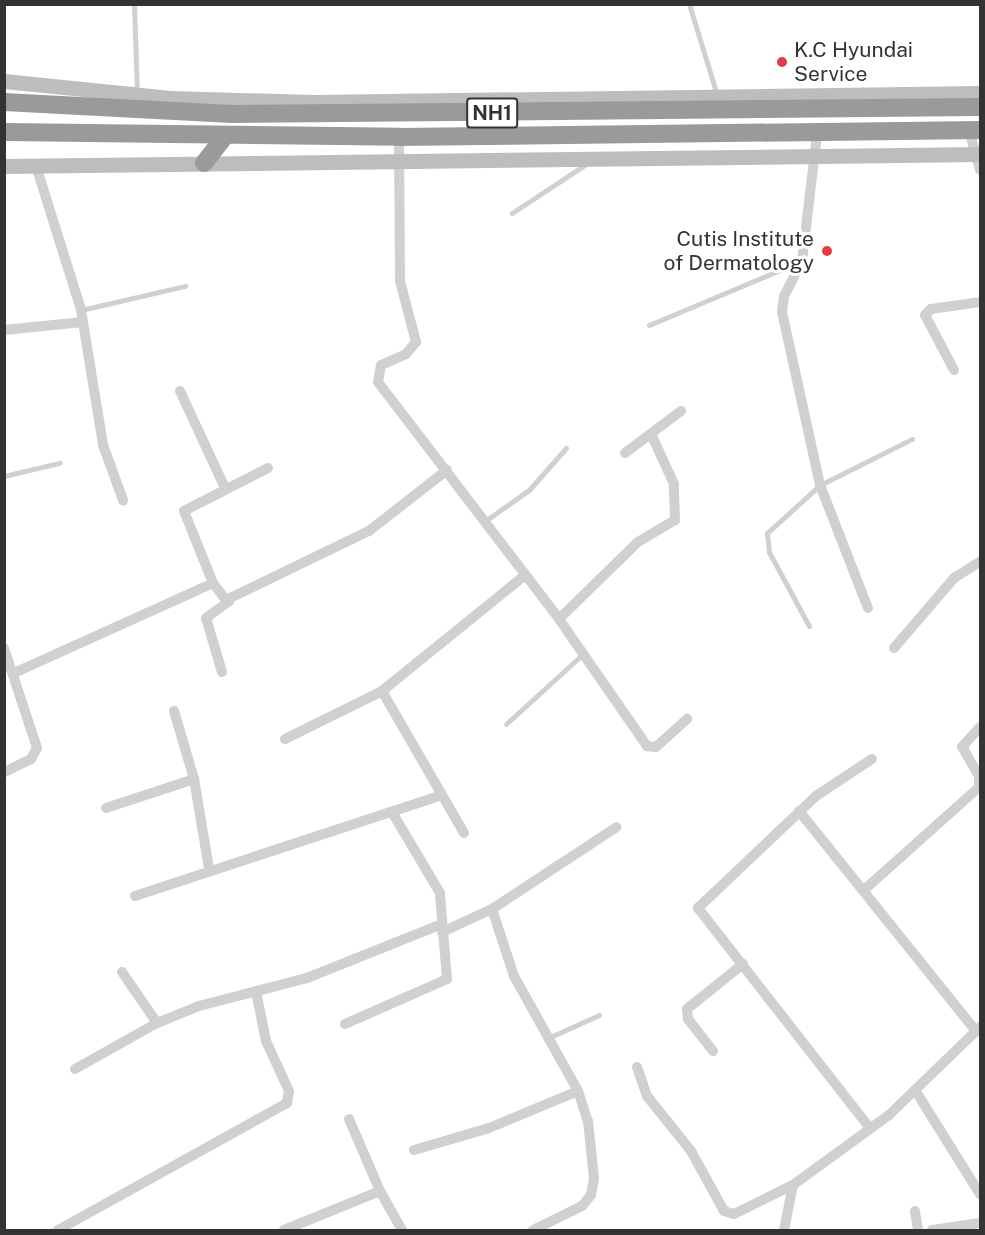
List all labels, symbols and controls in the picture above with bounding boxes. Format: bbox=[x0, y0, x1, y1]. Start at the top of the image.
place label: K.C Hyundai Service bbox=[794, 37, 913, 87]
marker: K.C Hyundai Service bbox=[775, 55, 789, 69]
road number: NH1 bbox=[465, 96, 519, 130]
place label: Cutis Institute of Dermatology bbox=[663, 226, 814, 276]
marker: Cutis Institute of Dermatology bbox=[818, 242, 836, 260]

